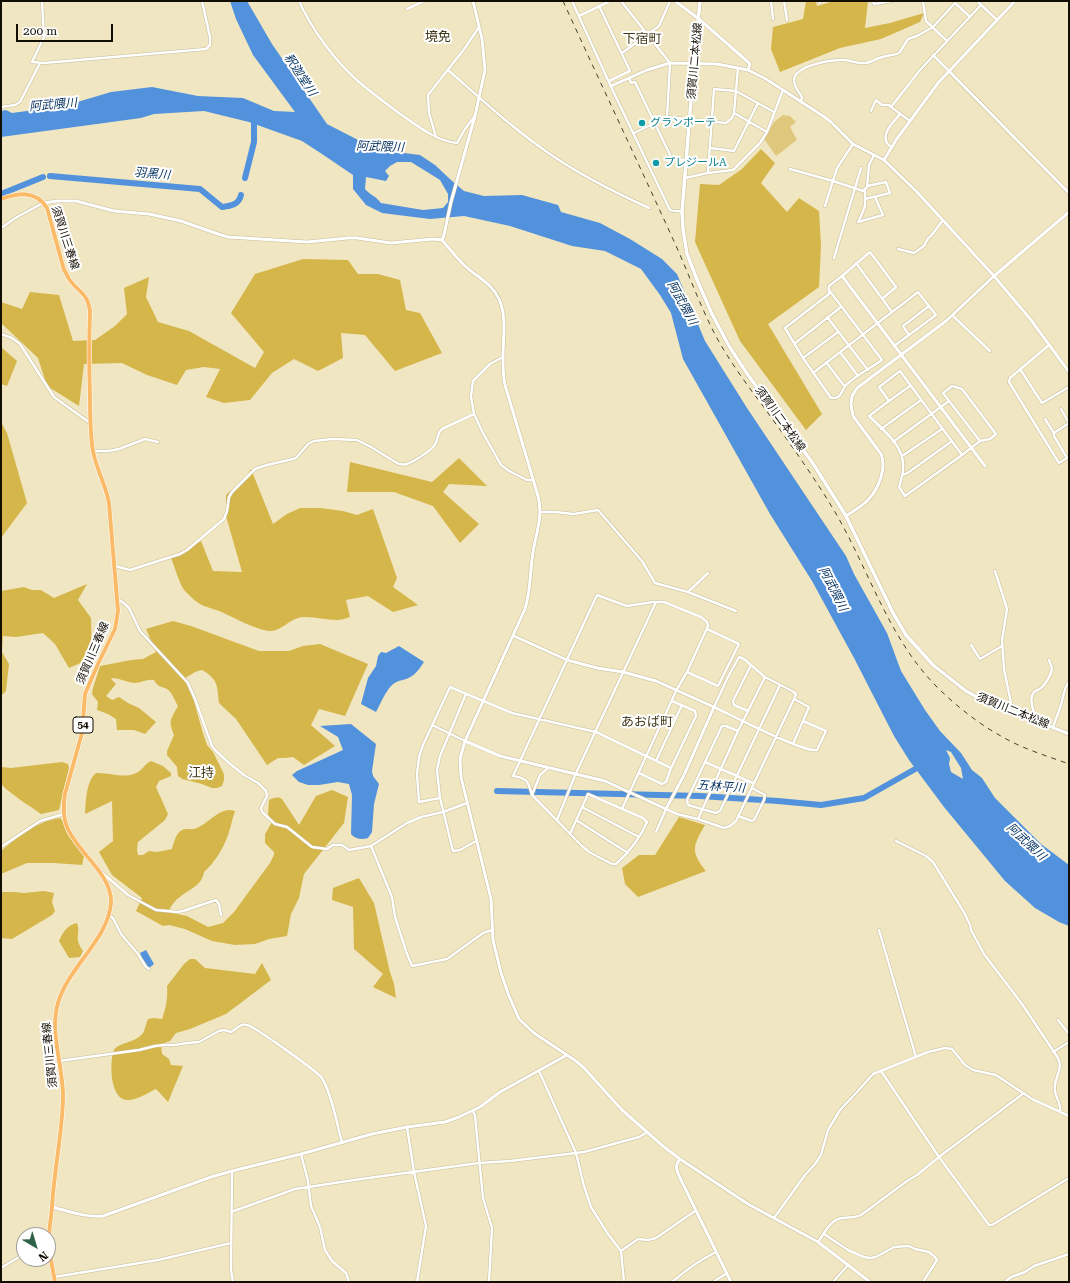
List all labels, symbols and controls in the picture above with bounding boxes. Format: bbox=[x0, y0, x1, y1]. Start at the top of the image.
scale bar bbox=[18, 16, 115, 42]
street label: 須賀川二本松線 bbox=[685, 22, 705, 100]
text: 200 m bbox=[23, 24, 57, 38]
district label: 境免 bbox=[425, 29, 451, 45]
district label: 下宿町 bbox=[623, 31, 661, 47]
water label: 釈迦堂川 bbox=[281, 51, 319, 99]
water label: 阿武隈川 bbox=[28, 96, 78, 114]
place label: グランポーテ bbox=[650, 116, 716, 130]
marker: グランポーテ bbox=[637, 118, 647, 128]
water label: 阿武隈川 bbox=[356, 139, 404, 155]
place label: プレジールA bbox=[664, 156, 727, 170]
marker: プレジールA bbox=[651, 158, 661, 168]
water label: 羽黒川 bbox=[133, 165, 171, 183]
street label: 須賀川三春線 bbox=[49, 205, 81, 271]
water label: 阿武隈川 bbox=[664, 279, 700, 327]
street label: 須賀川二本松線 bbox=[752, 384, 808, 454]
water label: 阿武隈川 bbox=[816, 564, 850, 614]
street label: 須賀川三春線 bbox=[74, 620, 112, 686]
street label: 須賀川二本松線 bbox=[975, 690, 1051, 732]
district label: あおば町 bbox=[621, 714, 673, 730]
road number: 54 bbox=[73, 717, 93, 733]
district label: 江持 bbox=[188, 765, 214, 781]
water label: 五林平川 bbox=[697, 778, 745, 796]
water label: 阿武隈川 bbox=[1004, 820, 1048, 864]
street label: 須賀川三春線 bbox=[40, 1021, 60, 1089]
north arrow bbox=[16, 1227, 56, 1267]
text: N bbox=[36, 1248, 50, 1264]

